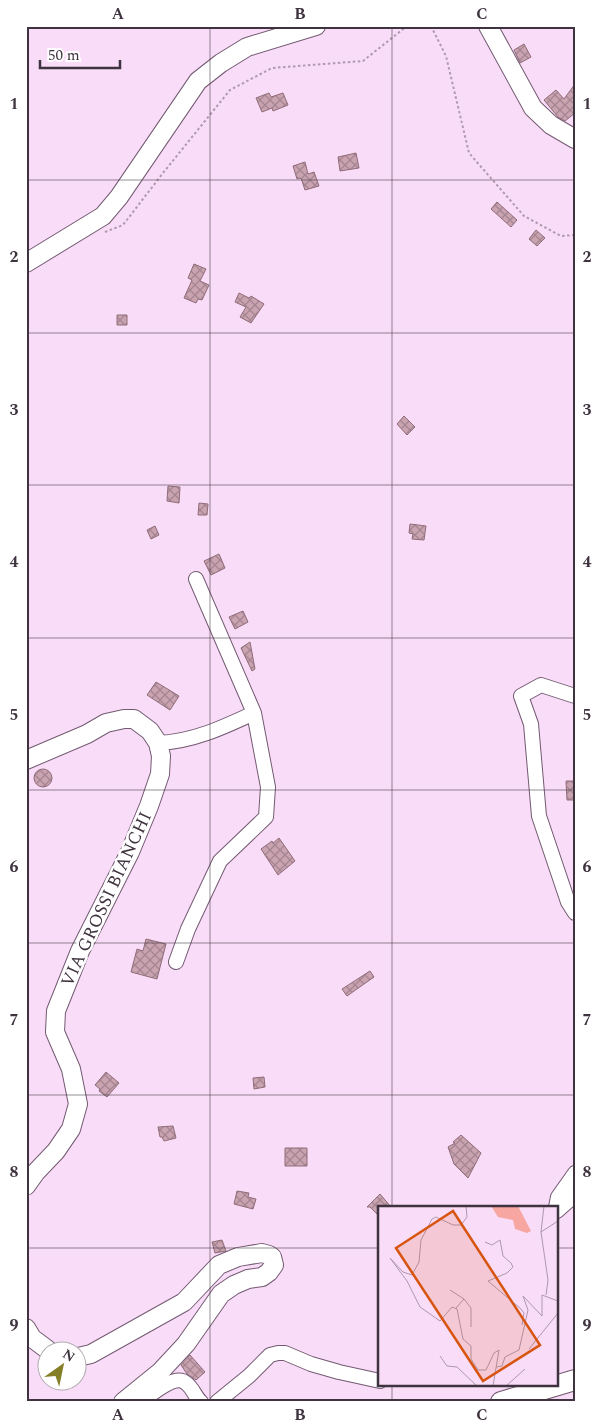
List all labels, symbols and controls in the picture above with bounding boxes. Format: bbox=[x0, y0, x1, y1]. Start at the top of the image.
text: A bbox=[112, 2, 125, 26]
text: B bbox=[294, 2, 306, 26]
text: C bbox=[476, 2, 488, 26]
scale bar bbox=[40, 38, 120, 70]
text: 50 m bbox=[48, 44, 80, 67]
text: 1 bbox=[10, 92, 18, 116]
text: 1 bbox=[583, 92, 591, 116]
text: 2 bbox=[10, 245, 19, 269]
text: 2 bbox=[583, 245, 592, 269]
text: 3 bbox=[10, 398, 19, 422]
text: 3 bbox=[583, 398, 592, 422]
text: 4 bbox=[10, 550, 19, 574]
text: 4 bbox=[583, 550, 592, 574]
text: 5 bbox=[10, 703, 18, 727]
text: 5 bbox=[583, 703, 591, 727]
street label: VIA GROSSI BIANCHI bbox=[54, 807, 159, 991]
text: 6 bbox=[10, 855, 19, 879]
text: 6 bbox=[583, 855, 592, 879]
text: 7 bbox=[10, 1008, 19, 1032]
text: 7 bbox=[583, 1008, 592, 1032]
text: 8 bbox=[10, 1160, 19, 1184]
text: 8 bbox=[583, 1160, 592, 1184]
inset map bbox=[378, 1206, 558, 1386]
text: 9 bbox=[10, 1313, 19, 1337]
text: 9 bbox=[583, 1313, 592, 1337]
north arrow bbox=[38, 1340, 88, 1390]
text: N bbox=[58, 1344, 79, 1367]
text: A bbox=[112, 1403, 125, 1427]
text: B bbox=[294, 1403, 306, 1427]
text: C bbox=[476, 1403, 488, 1427]

